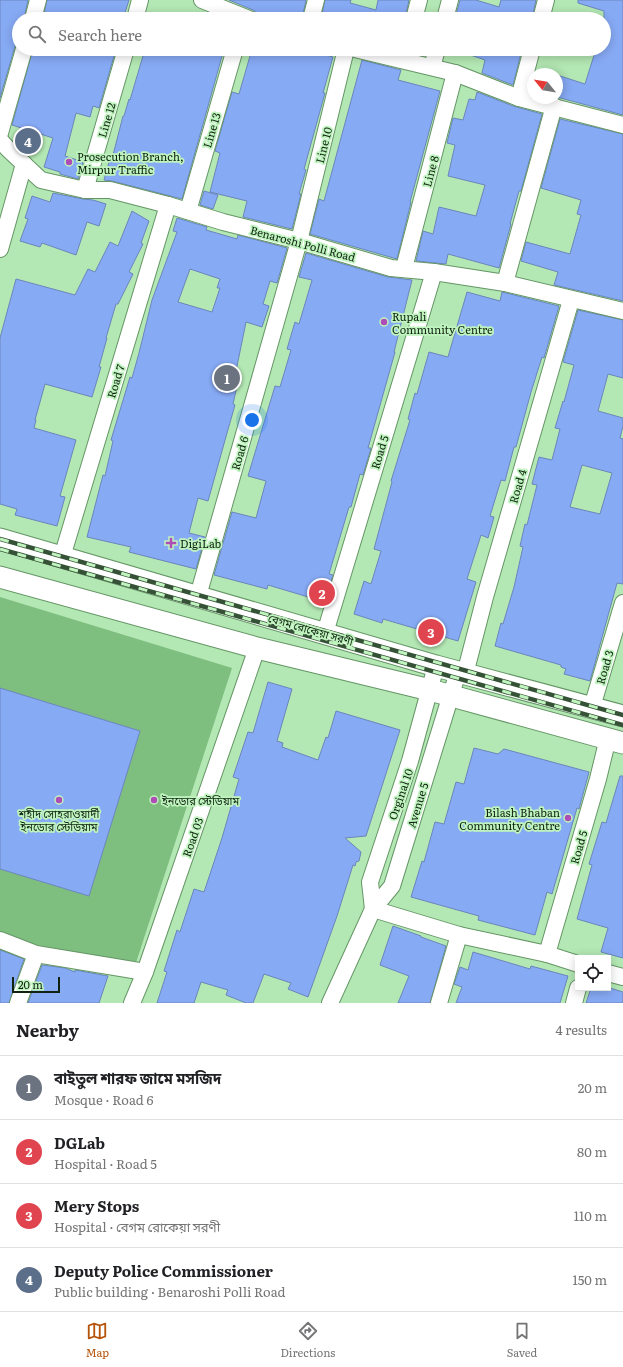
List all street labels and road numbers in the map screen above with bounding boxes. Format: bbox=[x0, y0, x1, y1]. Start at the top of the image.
street label: Line 12 bbox=[93, 100, 119, 139]
street label: Line 13 bbox=[198, 110, 224, 150]
street label: Line 10 bbox=[311, 125, 335, 165]
street label: Line 8 bbox=[418, 154, 442, 188]
street label: Benaroshi Polli Road bbox=[249, 221, 358, 265]
street label: Road 7 bbox=[102, 362, 128, 400]
street label: Road 5 bbox=[366, 433, 392, 471]
street label: Road 6 bbox=[227, 434, 252, 472]
street label: Road 4 bbox=[504, 467, 530, 505]
street label: বেগম রোকেয়া সরণী bbox=[266, 609, 357, 649]
street label: Road 3 bbox=[592, 648, 617, 686]
street label: Orginal 10 bbox=[384, 766, 416, 822]
street label: Avenue 5 bbox=[403, 780, 432, 830]
street label: Road 03 bbox=[178, 815, 206, 859]
street label: Road 5 bbox=[566, 828, 591, 866]

